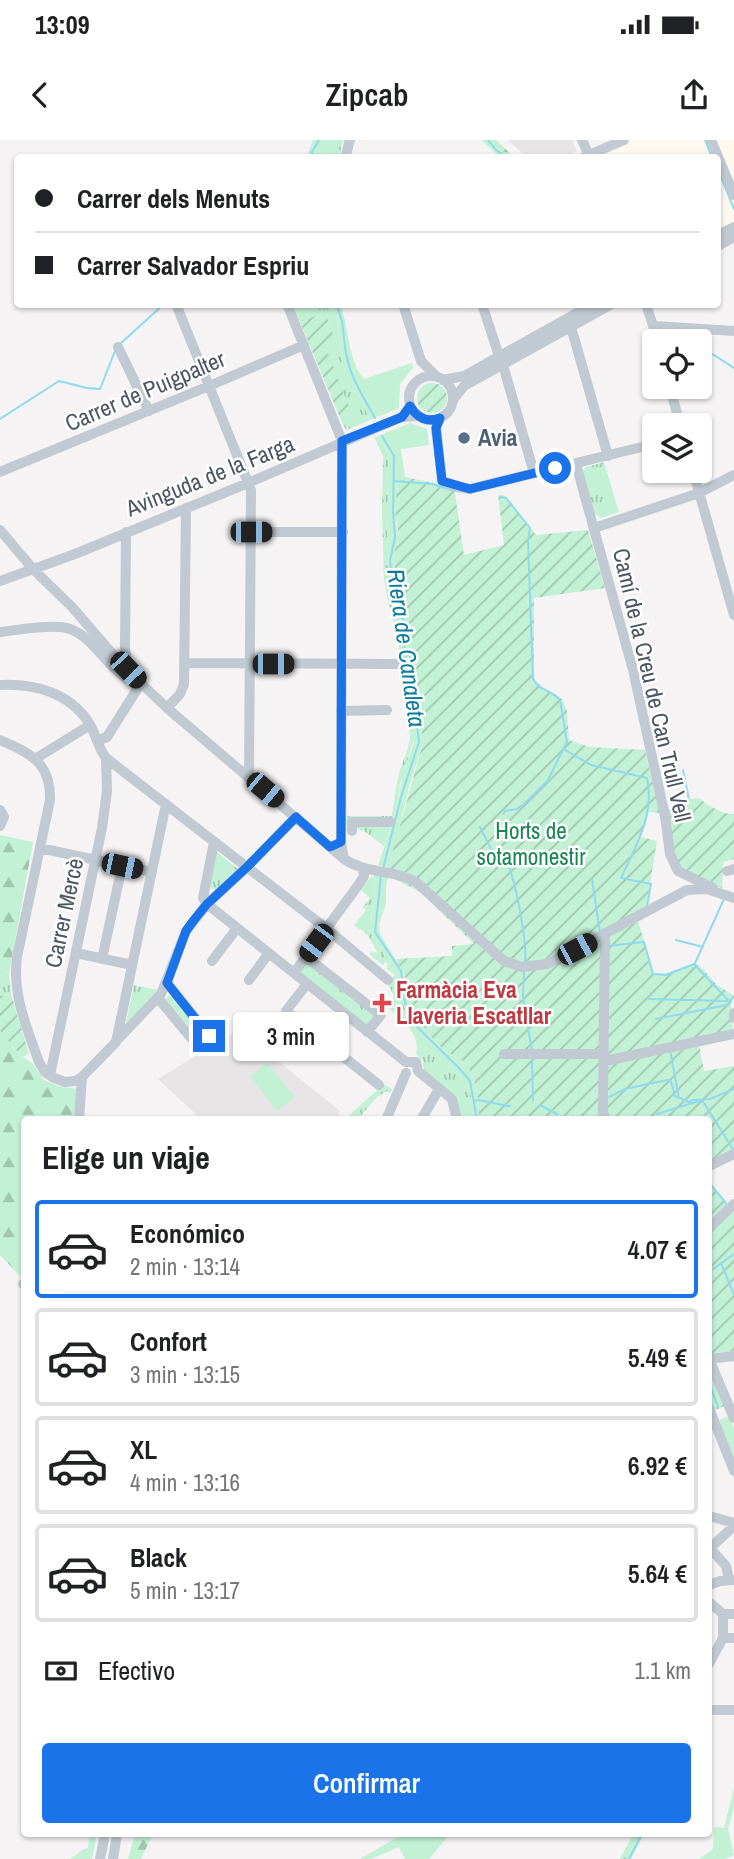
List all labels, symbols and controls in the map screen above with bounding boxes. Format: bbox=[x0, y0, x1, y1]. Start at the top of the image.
text: 13:09 bbox=[35, 7, 90, 42]
text: Zipcab bbox=[325, 73, 409, 116]
icon: back bbox=[21, 76, 59, 114]
icon: share bbox=[675, 76, 713, 114]
text: Carrer dels Menuts bbox=[77, 181, 270, 216]
text: Carrer Salvador Espriu bbox=[77, 248, 309, 283]
map controls bbox=[642, 329, 712, 483]
button: locate bbox=[642, 329, 712, 399]
street label: Carrer de Puigpalter bbox=[60, 343, 230, 438]
button: layers bbox=[642, 413, 712, 483]
place label: Avia bbox=[478, 422, 518, 453]
street label: Avinguda de la Farga bbox=[120, 427, 299, 524]
marker: Avia bbox=[456, 430, 472, 446]
route start bbox=[539, 452, 571, 484]
car bbox=[231, 522, 273, 543]
street label: Camí de la Creu de Can Trull Vell bbox=[606, 545, 699, 825]
water label: Riera de Canaleta bbox=[380, 567, 434, 729]
car bbox=[106, 648, 151, 692]
car bbox=[253, 654, 295, 675]
car bbox=[243, 768, 288, 812]
park label: Horts de sotamonestir bbox=[476, 815, 586, 872]
car bbox=[100, 851, 145, 881]
street label: Carrer Mercè bbox=[37, 855, 90, 970]
car bbox=[295, 920, 338, 966]
car bbox=[554, 930, 601, 968]
place label: Farmàcia Eva Llaveria Escatllar bbox=[396, 974, 552, 1031]
marker: Farmàcia Eva Llaveria Escatllar bbox=[374, 995, 390, 1011]
callout: 3 min bbox=[234, 1012, 349, 1060]
route end bbox=[193, 1020, 225, 1052]
text: 3 min bbox=[267, 1021, 315, 1052]
text: Elige un viaje bbox=[42, 1136, 210, 1179]
text: Económico bbox=[130, 1216, 245, 1251]
icon: car bbox=[46, 1218, 109, 1281]
text: 4.07 € bbox=[628, 1232, 687, 1267]
text: 2 min · 13:14 bbox=[130, 1251, 240, 1282]
text: Confort bbox=[130, 1324, 207, 1359]
icon: car bbox=[46, 1326, 109, 1389]
text: 5.49 € bbox=[628, 1340, 687, 1375]
text: 3 min · 13:15 bbox=[130, 1359, 240, 1390]
text: XL bbox=[130, 1432, 157, 1467]
icon: car bbox=[46, 1434, 109, 1497]
text: 6.92 € bbox=[628, 1448, 687, 1483]
text: 4 min · 13:16 bbox=[130, 1467, 240, 1498]
text: Black bbox=[130, 1540, 187, 1575]
icon: car bbox=[46, 1542, 109, 1605]
text: 5.64 € bbox=[628, 1556, 687, 1591]
text: 5 min · 13:17 bbox=[130, 1575, 240, 1606]
icon: cash bbox=[42, 1652, 80, 1690]
text: Efectivo bbox=[98, 1653, 175, 1688]
text: 1.1 km bbox=[634, 1655, 691, 1686]
button: Confirmar bbox=[42, 1743, 691, 1823]

